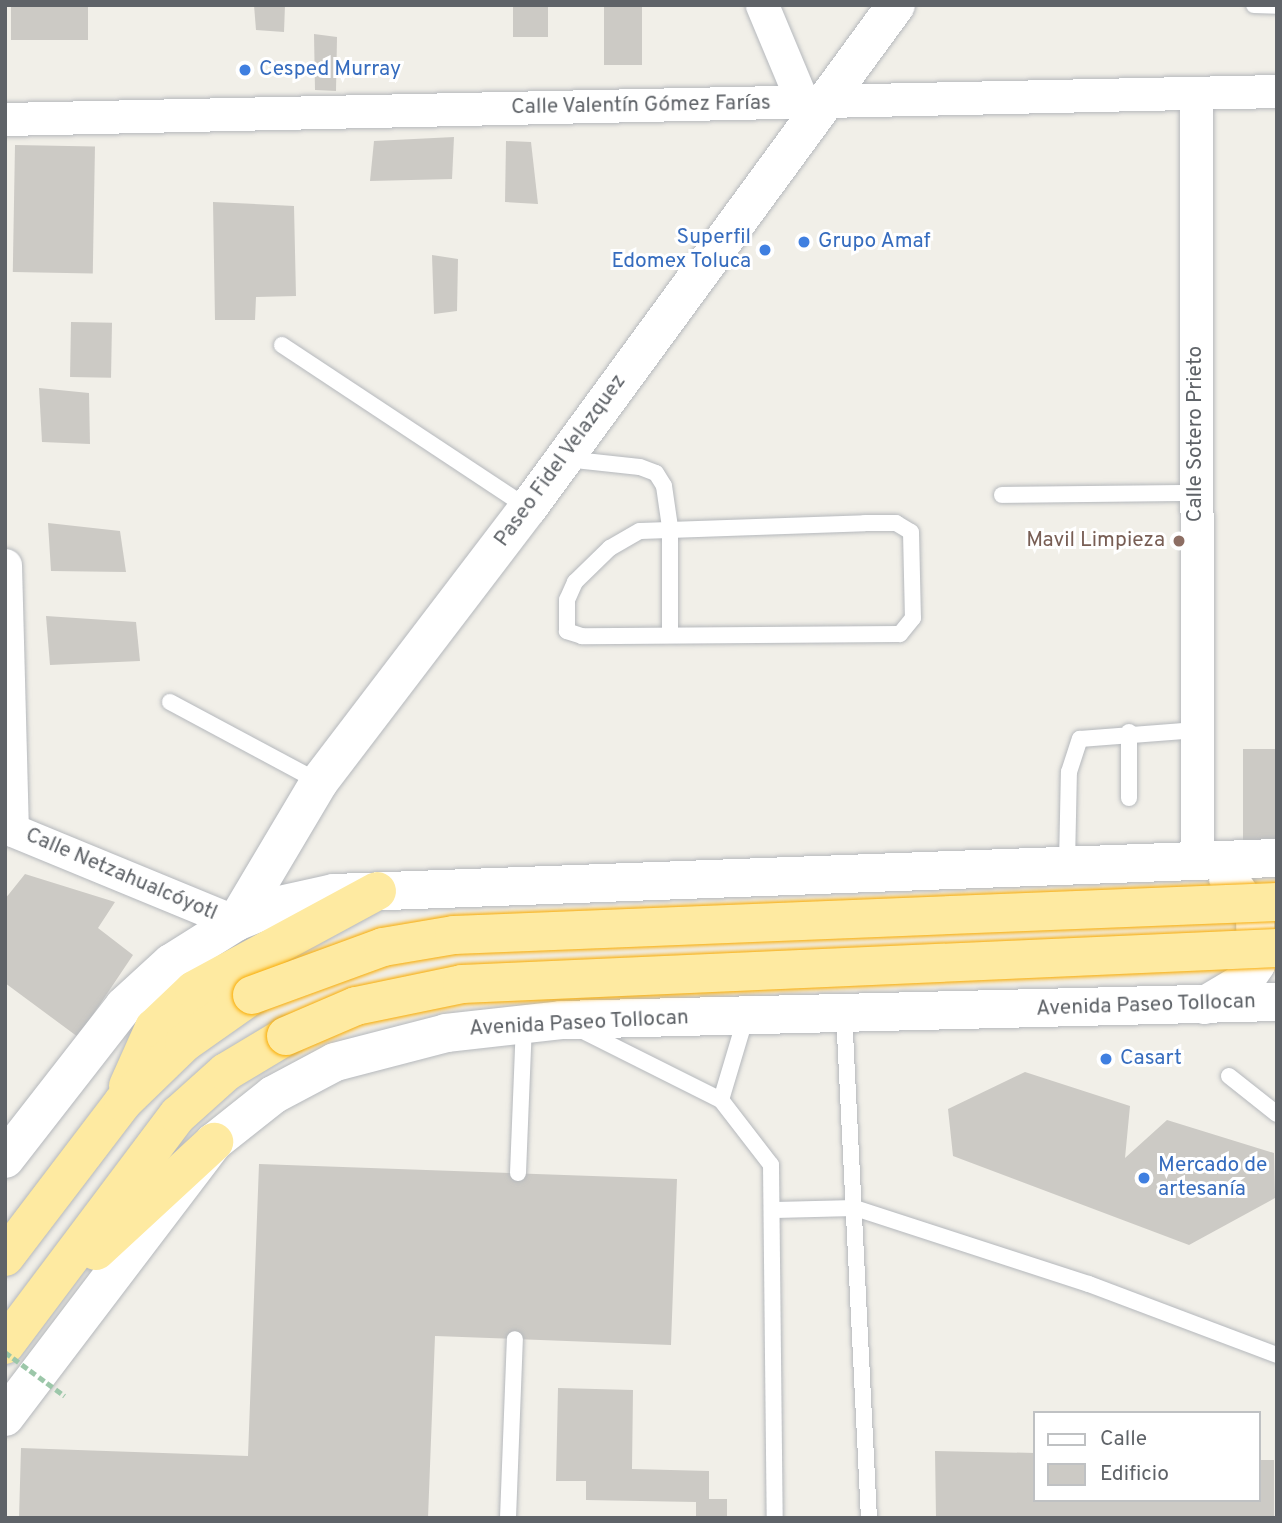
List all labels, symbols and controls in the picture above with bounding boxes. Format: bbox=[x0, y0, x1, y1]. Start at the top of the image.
place label: Cesped Murray bbox=[259, 57, 401, 83]
marker: Cesped Murray bbox=[237, 62, 253, 78]
street label: Calle Valentín Gómez Farías bbox=[511, 91, 771, 121]
place label: Superfil Edomex Toluca bbox=[611, 225, 751, 275]
place label: Grupo Amaf bbox=[818, 229, 931, 255]
marker: Grupo Amaf bbox=[796, 234, 812, 250]
marker: Superfil Edomex Toluca bbox=[757, 242, 773, 258]
street label: Calle Sotero Prieto bbox=[1183, 346, 1209, 522]
street label: Paseo Fidel Velazquez bbox=[490, 370, 632, 552]
place label: Mavil Limpieza bbox=[1026, 528, 1165, 554]
marker: Mavil Limpieza bbox=[1171, 533, 1187, 549]
street label: Calle Netzahualcóyotl bbox=[21, 823, 221, 927]
street label: Avenida Paseo Tollocan bbox=[1035, 990, 1257, 1022]
street label: Avenida Paseo Tollocan bbox=[468, 1006, 690, 1042]
place label: Casart bbox=[1120, 1046, 1182, 1072]
marker: Casart bbox=[1098, 1051, 1114, 1067]
place label: Mercado de artesanía bbox=[1158, 1153, 1267, 1203]
marker: Mercado de artesanía bbox=[1136, 1170, 1152, 1186]
legend bbox=[1034, 1411, 1261, 1502]
text: Calle bbox=[1100, 1426, 1147, 1453]
text: Edificio bbox=[1100, 1461, 1169, 1488]

